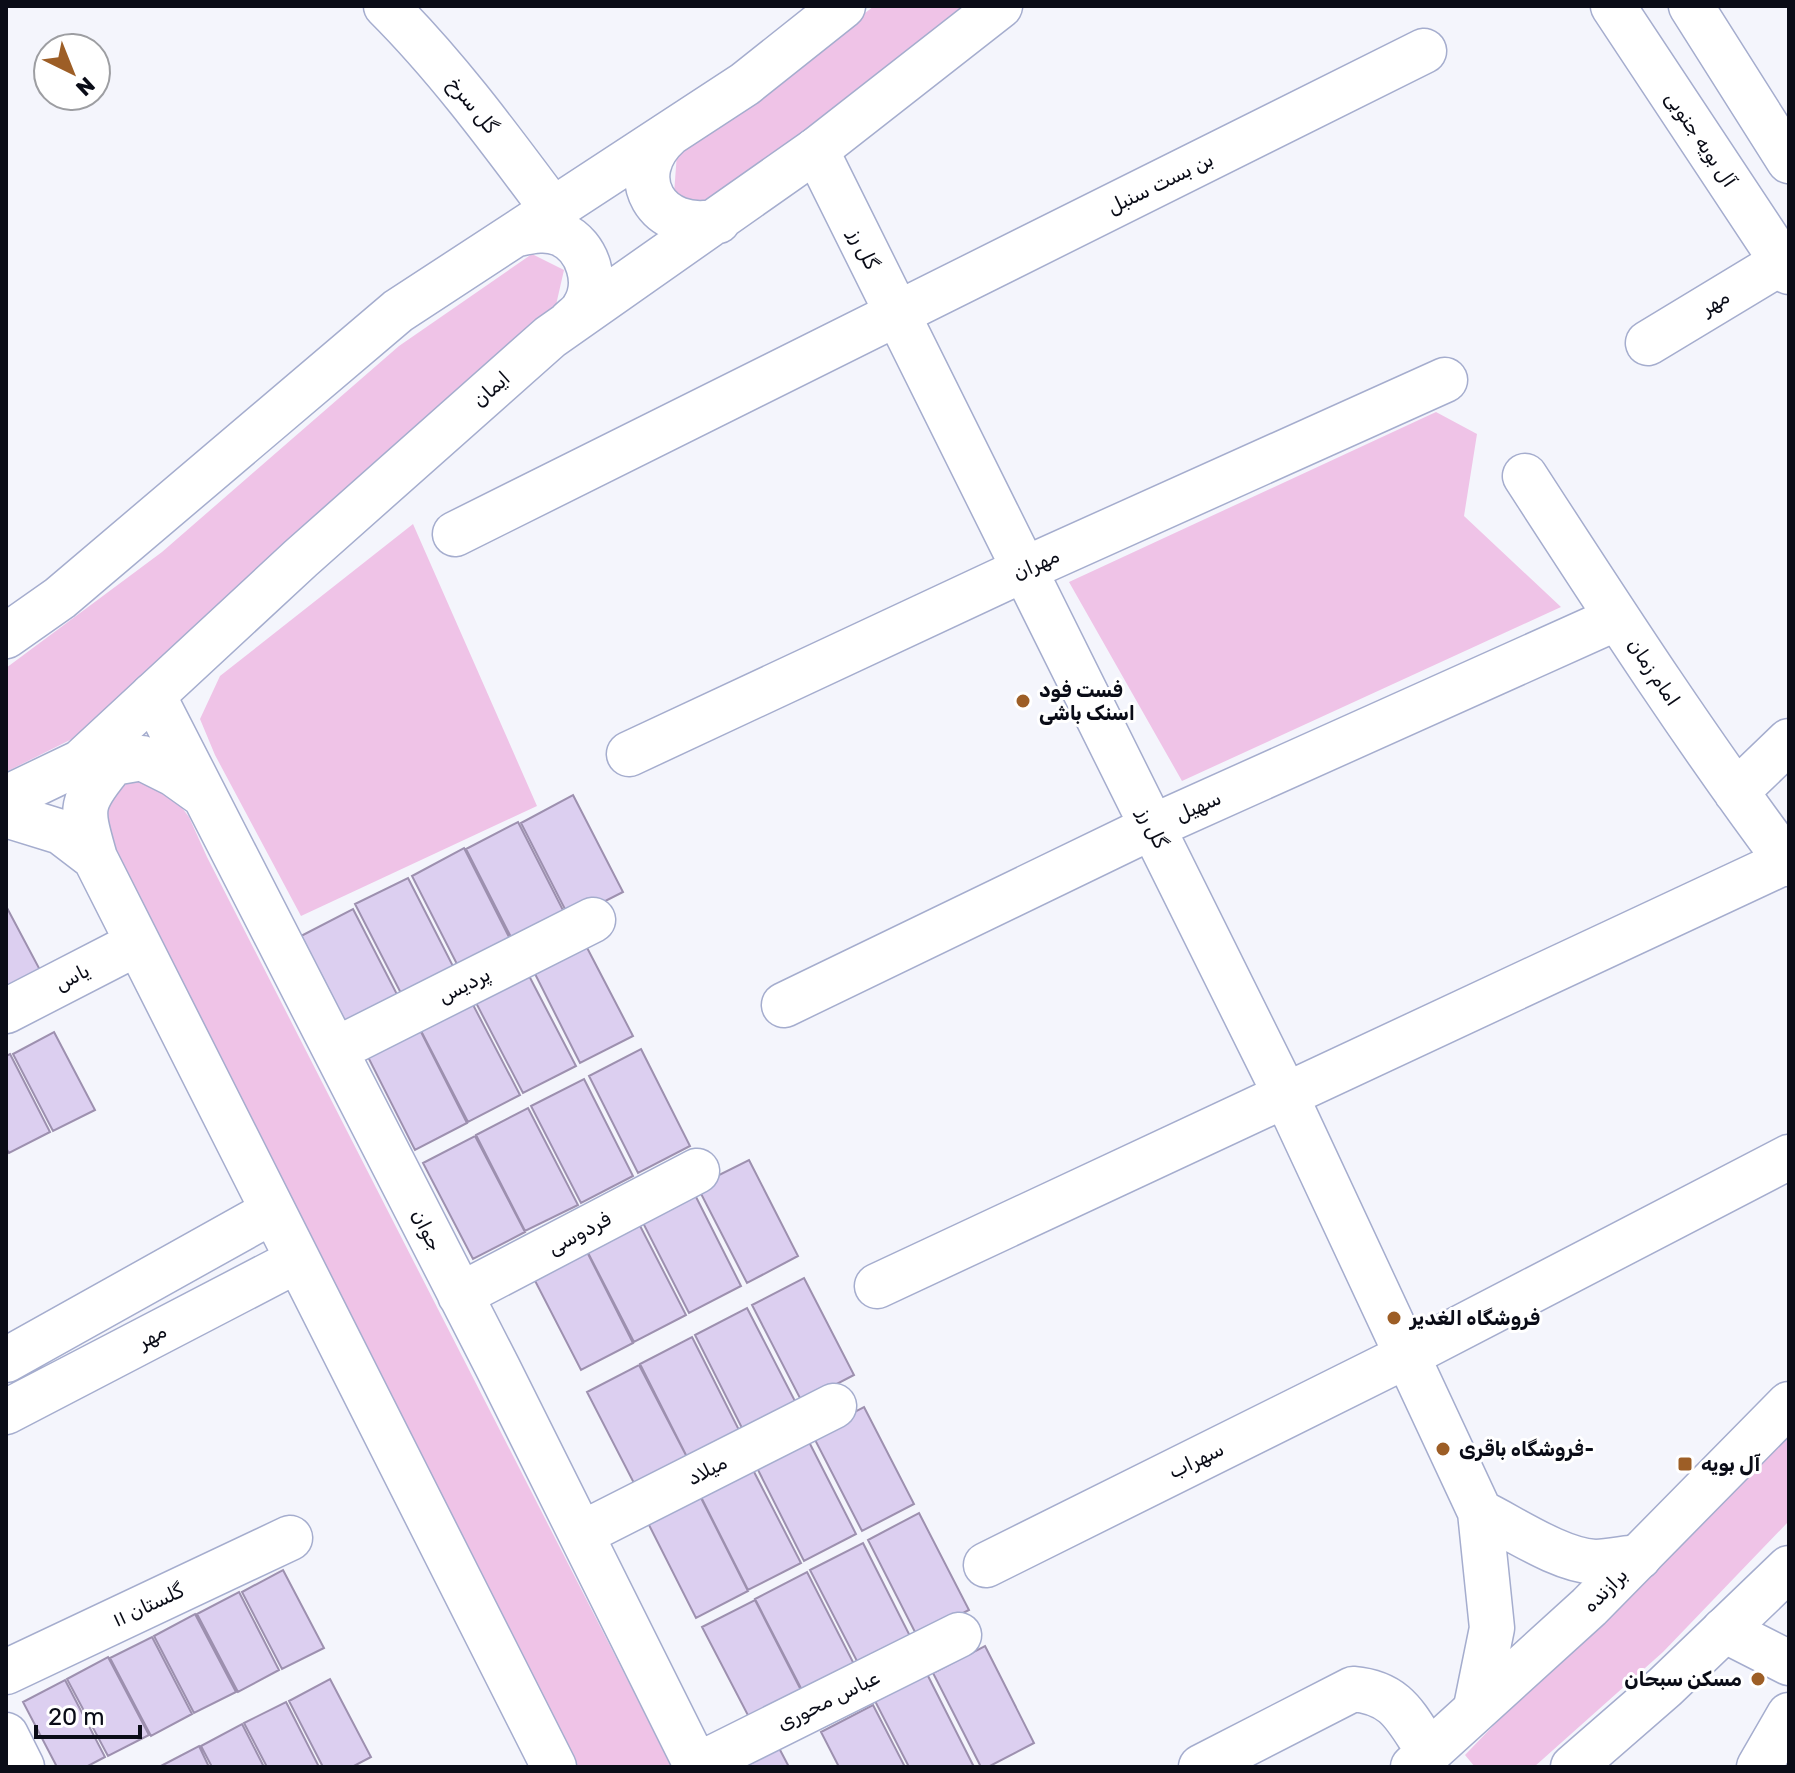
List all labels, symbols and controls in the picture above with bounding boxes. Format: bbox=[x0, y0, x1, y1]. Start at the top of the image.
north arrow bbox=[32, 32, 112, 112]
text: N bbox=[70, 71, 100, 102]
street label: گل سرخ bbox=[441, 72, 503, 140]
street label: آل بویه جنوبی bbox=[1660, 87, 1742, 192]
street label: بن بست سنبل bbox=[1103, 147, 1217, 219]
street label: گل رز bbox=[844, 224, 884, 273]
street label: مهر bbox=[1696, 284, 1734, 320]
street label: ایمان bbox=[467, 366, 515, 412]
street label: مهران bbox=[1009, 543, 1063, 585]
street label: امام زمان bbox=[1621, 634, 1685, 711]
place label: فست فود اسنک باشی bbox=[1039, 678, 1135, 725]
marker: فست فود اسنک باشی bbox=[1014, 692, 1032, 710]
street label: سهیل bbox=[1171, 785, 1225, 827]
street label: گل رز bbox=[1133, 803, 1173, 852]
street label: یاس bbox=[51, 958, 93, 996]
street label: پردیس bbox=[434, 962, 495, 1010]
street label: جوان bbox=[406, 1205, 448, 1255]
street label: فردوسی bbox=[543, 1206, 615, 1260]
place label: فروشگاه الغدیر bbox=[1409, 1306, 1540, 1330]
marker: فروشگاه الغدیر bbox=[1385, 1309, 1403, 1327]
street label: مهر bbox=[133, 1319, 170, 1354]
street label: سهراب bbox=[1164, 1436, 1228, 1484]
place label: فروشگاه باقری- bbox=[1459, 1437, 1594, 1461]
marker: فروشگاه باقری- bbox=[1434, 1440, 1452, 1458]
street label: میلاد bbox=[683, 1450, 731, 1490]
place label: آل بویه bbox=[1701, 1452, 1760, 1476]
marker: آل بویه bbox=[1676, 1455, 1694, 1473]
street label: برازنده bbox=[1578, 1563, 1632, 1617]
street label: گلستان ۱۱ bbox=[109, 1578, 187, 1632]
street label: عباس محوری bbox=[773, 1665, 883, 1735]
place label: مسکن سبحان bbox=[1624, 1667, 1742, 1691]
marker: مسکن سبحان bbox=[1749, 1670, 1767, 1688]
scale bar bbox=[36, 1689, 140, 1739]
text: 20 m bbox=[48, 1703, 105, 1731]

